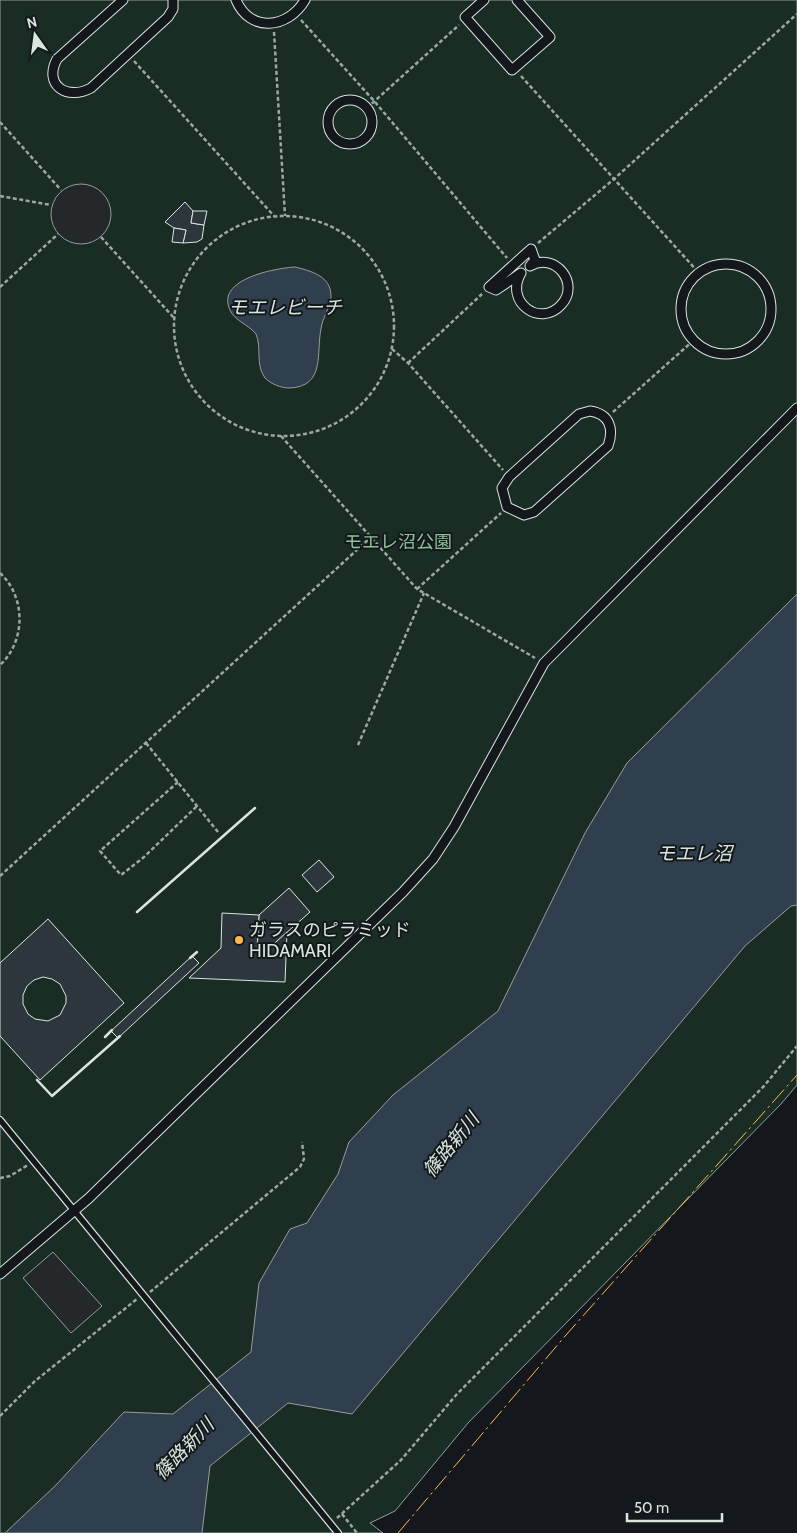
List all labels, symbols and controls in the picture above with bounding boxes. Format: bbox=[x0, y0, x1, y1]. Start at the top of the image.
north arrow bbox=[10, 10, 60, 60]
text: N bbox=[25, 12, 39, 32]
water label: モエレビーチ bbox=[228, 296, 343, 319]
park label: モエレ沼公園 bbox=[344, 531, 452, 553]
water label: モエレ沼 bbox=[656, 842, 735, 865]
place label: ガラスのピラミッド HIDAMARI bbox=[249, 919, 411, 962]
marker: ガラスのピラミッド HIDAMARI bbox=[233, 934, 245, 946]
water label: 篠路新川 bbox=[418, 1107, 485, 1182]
water label: 篠路新川 bbox=[149, 1412, 220, 1484]
scale bar bbox=[627, 1490, 722, 1522]
text: 50 m bbox=[634, 1499, 669, 1517]

